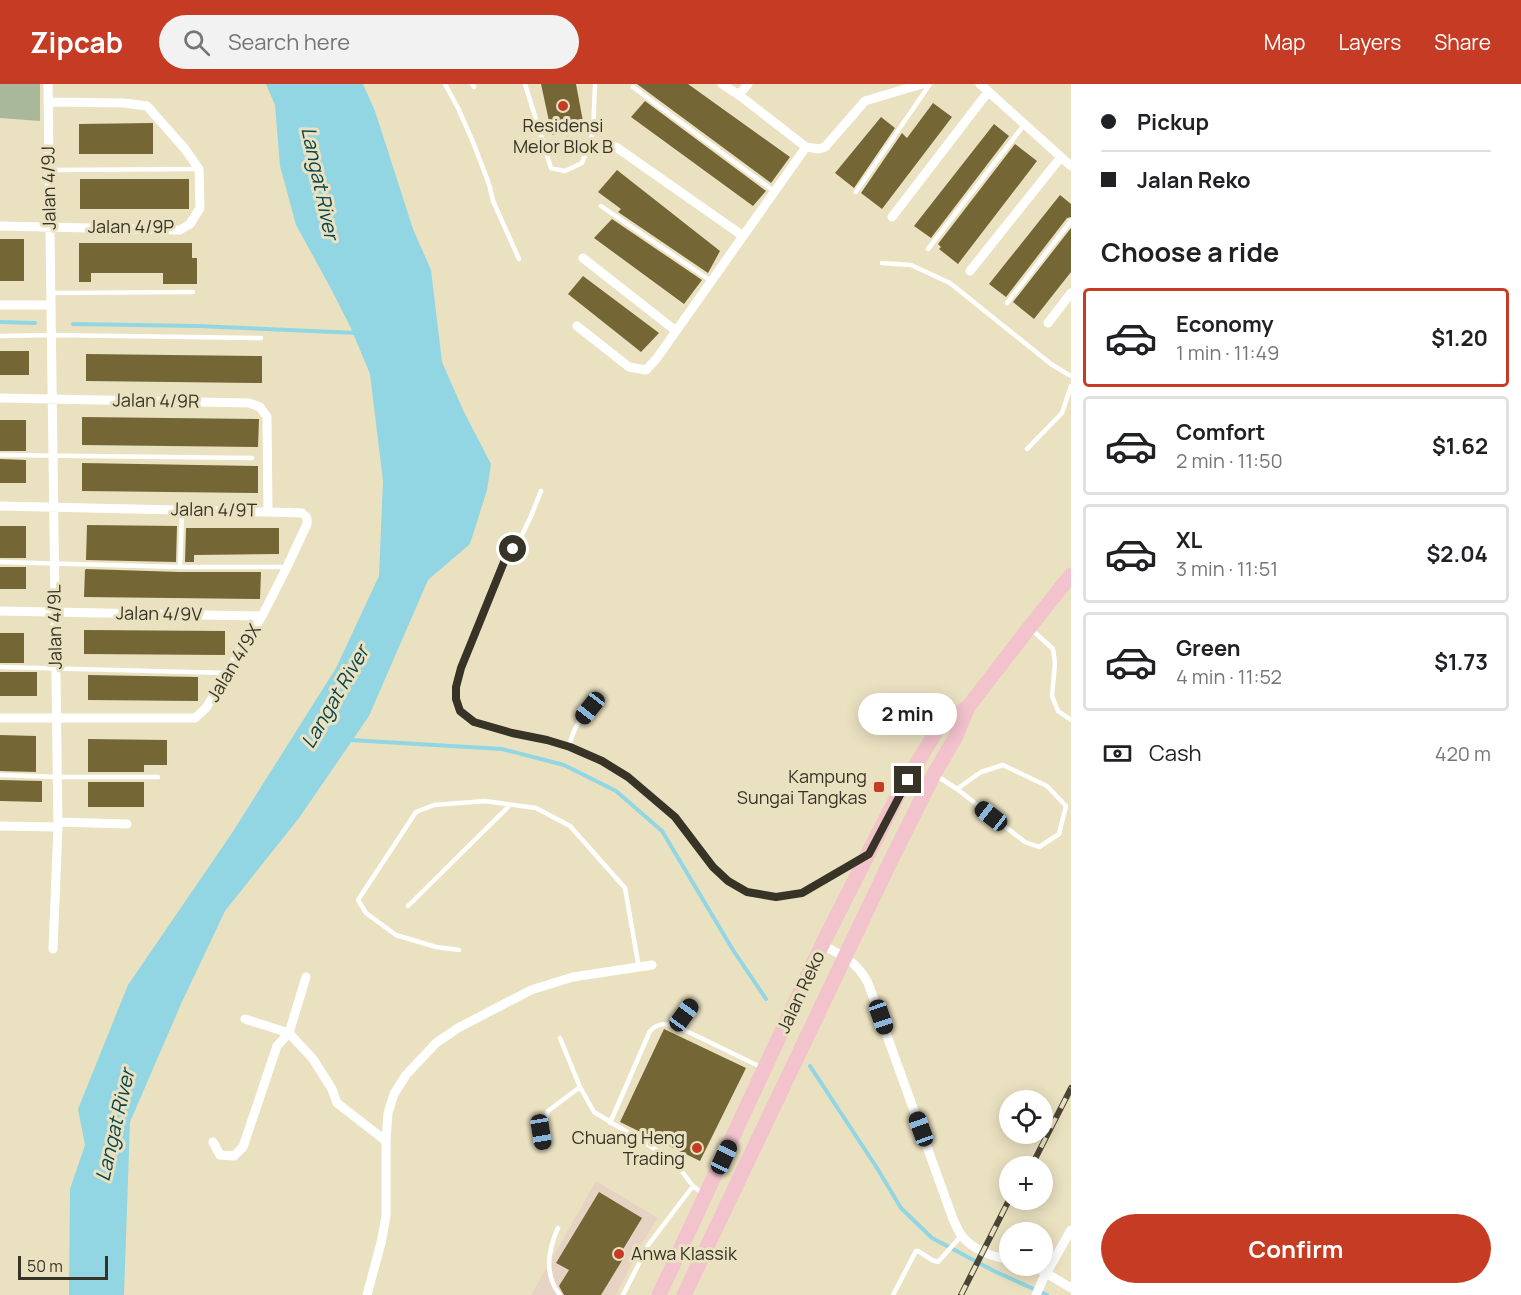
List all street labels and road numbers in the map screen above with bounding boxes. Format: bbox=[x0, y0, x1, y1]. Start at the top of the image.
street label: Jalan 4/9J bbox=[35, 146, 61, 230]
street label: Jalan 4/9P bbox=[88, 214, 174, 238]
street label: Jalan 4/9R bbox=[112, 387, 200, 413]
street label: Jalan 4/9T bbox=[171, 496, 258, 522]
street label: Jalan 4/9L bbox=[41, 584, 67, 670]
street label: Jalan 4/9V bbox=[116, 600, 203, 626]
street label: Jalan 4/9X bbox=[201, 619, 266, 706]
street label: Jalan Reko bbox=[771, 947, 830, 1037]

